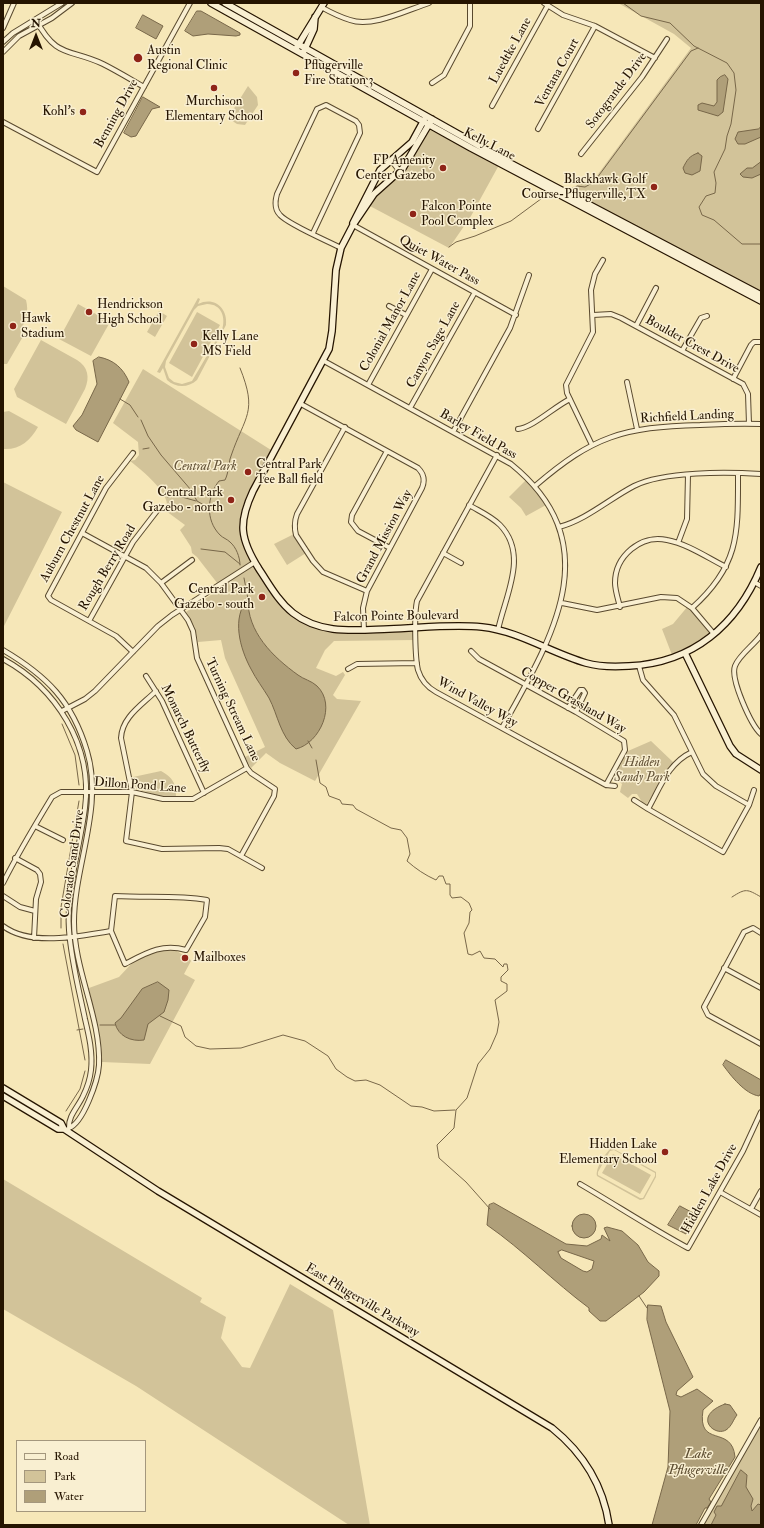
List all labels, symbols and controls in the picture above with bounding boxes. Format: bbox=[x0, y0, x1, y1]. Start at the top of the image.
street label: Luedtke Lane bbox=[486, 15, 536, 87]
north arrow bbox=[16, 16, 56, 56]
text: N bbox=[31, 17, 41, 30]
street label: Ventana Court bbox=[533, 36, 583, 110]
place label: Austin Regional Clinic bbox=[147, 43, 227, 74]
street label: Sotogrande Drive bbox=[583, 50, 651, 132]
marker: Austin Regional Clinic bbox=[132, 52, 144, 64]
place label: Pflugerville Fire Station 3 bbox=[304, 58, 374, 89]
marker: Pflugerville Fire Station 3 bbox=[291, 68, 301, 78]
street label: Benning Drive bbox=[92, 77, 142, 151]
marker: Murchison Elementary School bbox=[209, 83, 219, 93]
place label: Murchison Elementary School bbox=[165, 94, 263, 125]
place label: Kohl's bbox=[42, 104, 75, 120]
marker: Kohl's bbox=[78, 107, 88, 117]
street label: Kelly Lane bbox=[460, 125, 518, 165]
place label: FP Amenity Center Gazebo bbox=[356, 153, 435, 184]
marker: FP Amenity Center Gazebo bbox=[438, 163, 448, 173]
place label: Blackhawk Golf Course-Pflugerville,TX bbox=[521, 172, 646, 203]
marker: Blackhawk Golf Course-Pflugerville,TX bbox=[649, 182, 659, 192]
place label: Falcon Pointe Pool Complex bbox=[421, 199, 494, 230]
marker: Falcon Pointe Pool Complex bbox=[408, 209, 418, 219]
street label: Quiet Water Pass bbox=[396, 232, 482, 290]
street label: Colonial Manor Lane bbox=[357, 269, 425, 375]
place label: Hendrickson High School bbox=[97, 297, 163, 328]
street label: Canyon Sage Lane bbox=[404, 299, 464, 391]
marker: Hendrickson High School bbox=[84, 307, 94, 317]
place label: Hawk Stadium bbox=[21, 311, 64, 342]
street label: Boulder Crest Drive bbox=[642, 313, 742, 377]
marker: Hawk Stadium bbox=[8, 321, 18, 331]
place label: Kelly Lane MS Field bbox=[202, 329, 258, 360]
marker: Kelly Lane MS Field bbox=[189, 339, 199, 349]
street label: Barley Field Pass bbox=[437, 407, 519, 463]
street label: Richfield Landing bbox=[640, 407, 734, 427]
place label: Central Park Tee Ball field bbox=[256, 457, 323, 488]
park label: Central Park bbox=[173, 459, 237, 475]
marker: Central Park Tee Ball field bbox=[243, 467, 253, 477]
street label: Auburn Chestnut Lane bbox=[37, 473, 109, 585]
place label: Central Park Gazebo - north bbox=[143, 485, 223, 516]
street label: Grand Mission Way bbox=[354, 487, 416, 587]
marker: Central Park Gazebo - north bbox=[226, 495, 236, 505]
street label: Rough Berry Road bbox=[76, 522, 140, 614]
place label: Central Park Gazebo - south bbox=[174, 582, 254, 613]
marker: Central Park Gazebo - south bbox=[257, 592, 267, 602]
street label: Falcon Pointe Boulevard bbox=[333, 608, 459, 626]
street label: Turning Stream Lane bbox=[201, 656, 263, 764]
street label: Copper Grassland Way bbox=[517, 664, 629, 738]
street label: Wind Valley Way bbox=[434, 674, 520, 732]
street label: Monarch Butterfly bbox=[157, 682, 213, 776]
park label: Hidden Sandy Park bbox=[614, 755, 670, 786]
street label: Dillon Pond Lane bbox=[93, 775, 187, 797]
street label: Colorado Sand Drive bbox=[58, 809, 88, 919]
place label: Mailboxes bbox=[193, 950, 246, 966]
marker: Mailboxes bbox=[180, 953, 190, 963]
place label: Hidden Lake Elementary School bbox=[559, 1137, 657, 1168]
street label: Hidden Lake Drive bbox=[679, 1141, 741, 1237]
marker: Hidden Lake Elementary School bbox=[660, 1147, 670, 1157]
street label: East Pflugerville Parkway bbox=[302, 1261, 422, 1341]
legend bbox=[16, 1440, 146, 1512]
water label: Lake Pflugerville bbox=[668, 1447, 728, 1480]
text: Road bbox=[54, 1449, 79, 1464]
text: Park bbox=[54, 1469, 76, 1484]
text: Water bbox=[54, 1489, 83, 1504]

